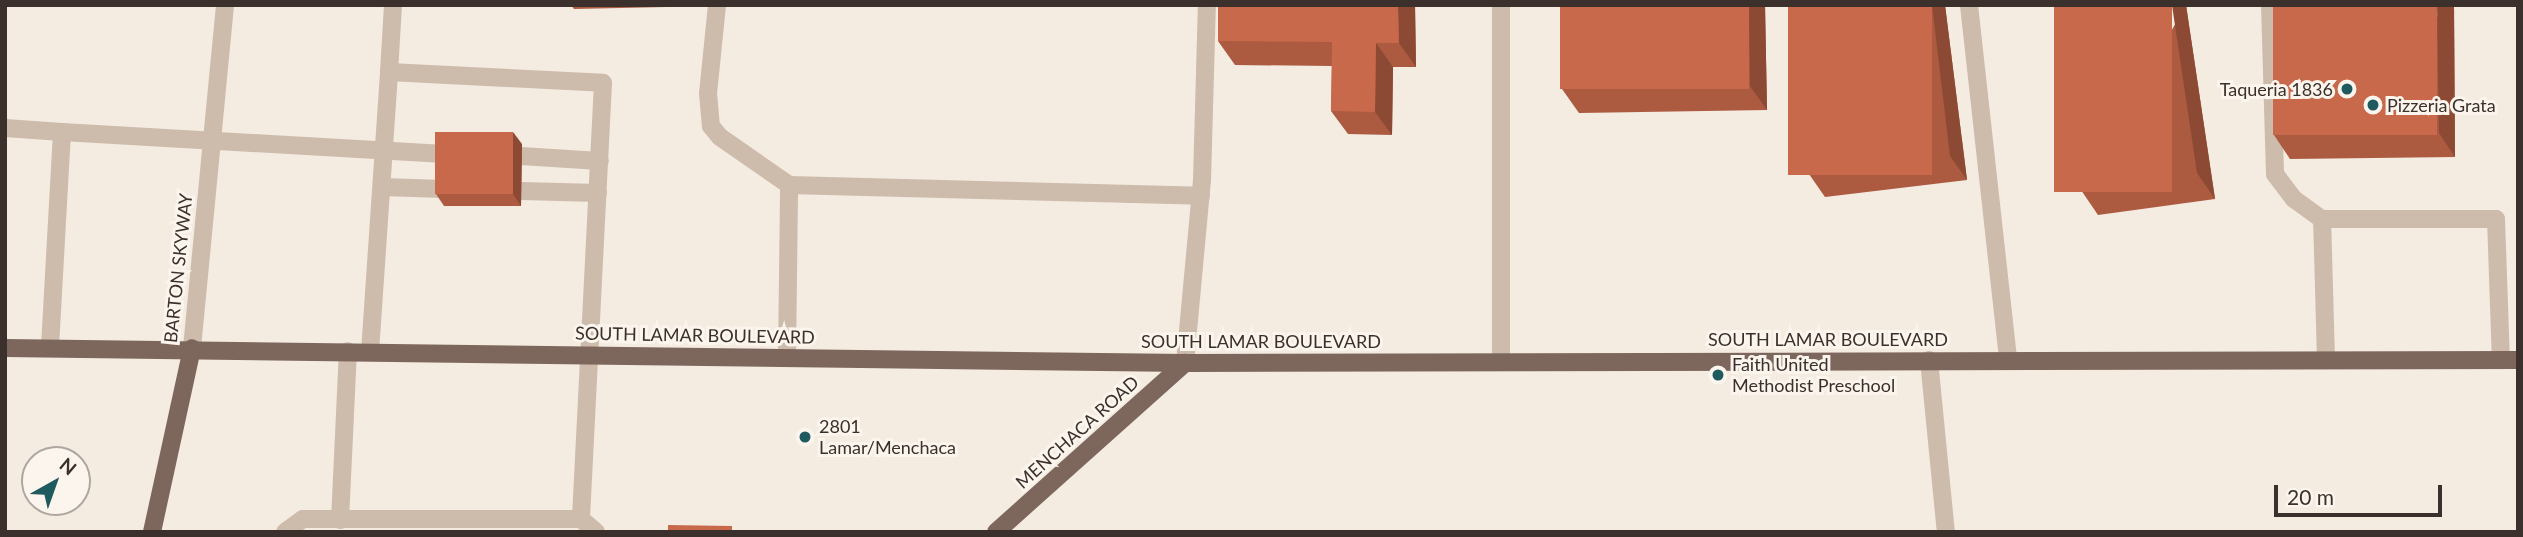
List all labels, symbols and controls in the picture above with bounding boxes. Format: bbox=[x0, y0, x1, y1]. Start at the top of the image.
place label: Taqueria 1836 bbox=[2220, 78, 2333, 100]
marker: Taqueria 1836 bbox=[2339, 81, 2355, 97]
place label: Pizzeria Grata bbox=[2387, 94, 2496, 116]
marker: Pizzeria Grata bbox=[2365, 97, 2381, 113]
street label: BARTON SKYWAY bbox=[159, 192, 197, 344]
street label: SOUTH LAMAR BOULEVARD bbox=[575, 322, 815, 348]
street label: SOUTH LAMAR BOULEVARD bbox=[1708, 328, 1948, 350]
street label: SOUTH LAMAR BOULEVARD bbox=[1141, 330, 1381, 352]
place label: Faith United Methodist Preschool bbox=[1732, 354, 1895, 396]
marker: Faith United Methodist Preschool bbox=[1710, 367, 1726, 383]
street label: MENCHACA ROAD bbox=[1011, 371, 1143, 493]
place label: 2801 Lamar/Menchaca bbox=[819, 416, 956, 458]
marker: 2801 Lamar/Menchaca bbox=[797, 429, 813, 445]
north arrow bbox=[21, 446, 91, 516]
text: N bbox=[56, 453, 82, 480]
scale bar bbox=[2278, 470, 2446, 514]
text: 20 m bbox=[2287, 484, 2334, 509]

